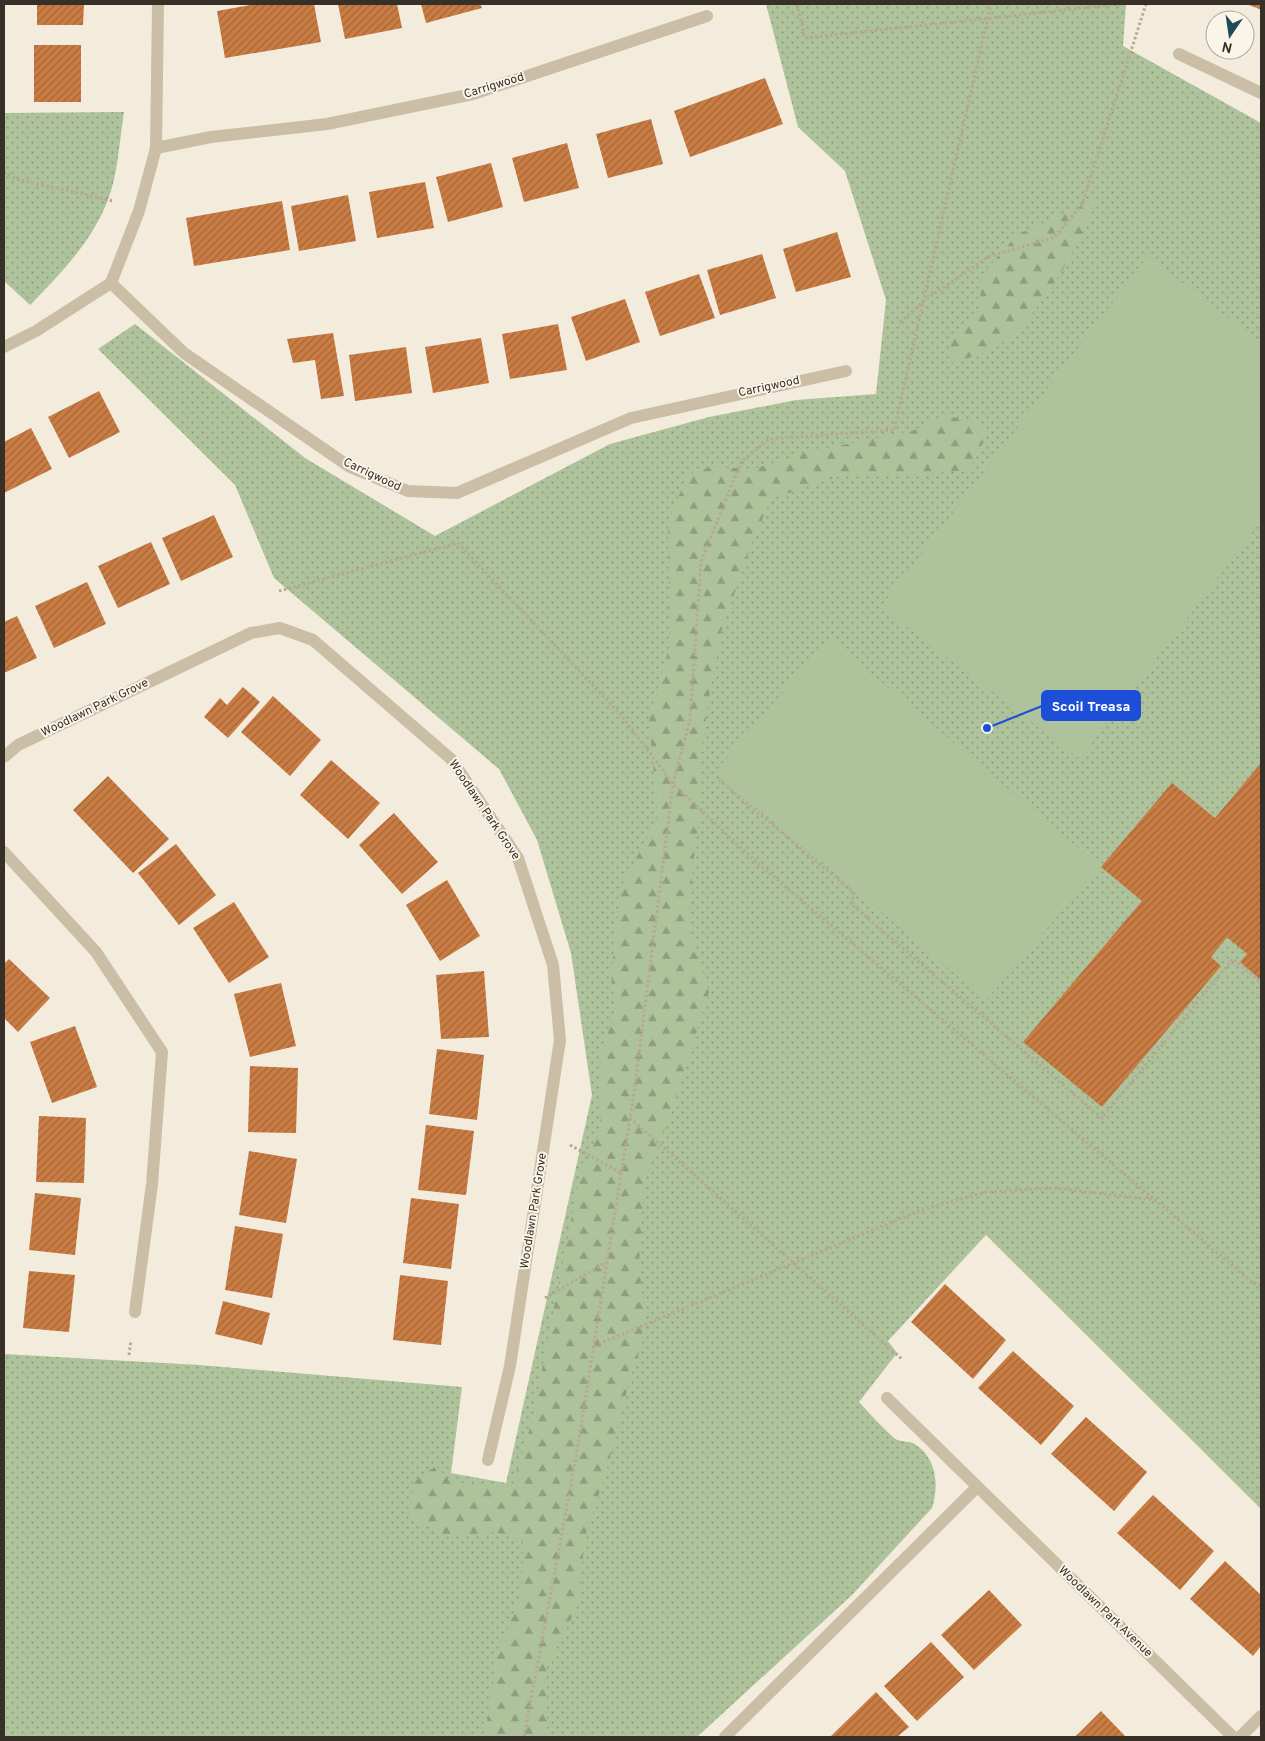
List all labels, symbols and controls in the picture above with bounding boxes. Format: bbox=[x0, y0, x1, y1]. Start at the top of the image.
north arrow bbox=[1205, 10, 1255, 60]
text: N bbox=[1221, 37, 1234, 56]
street label: Carrigwood bbox=[462, 69, 526, 103]
street label: Carrigwood bbox=[737, 373, 801, 401]
street label: Carrigwood bbox=[340, 455, 404, 495]
street label: Woodlawn Park Grove bbox=[39, 675, 151, 741]
callout: Scoil Treasa bbox=[1042, 691, 1140, 720]
text: Scoil Treasa bbox=[1052, 699, 1130, 716]
street label: Woodlawn Park Grove bbox=[445, 757, 523, 863]
street label: Woodlawn Park Grove bbox=[517, 1152, 551, 1270]
street label: Woodlawn Park Avenue bbox=[1054, 1563, 1156, 1661]

